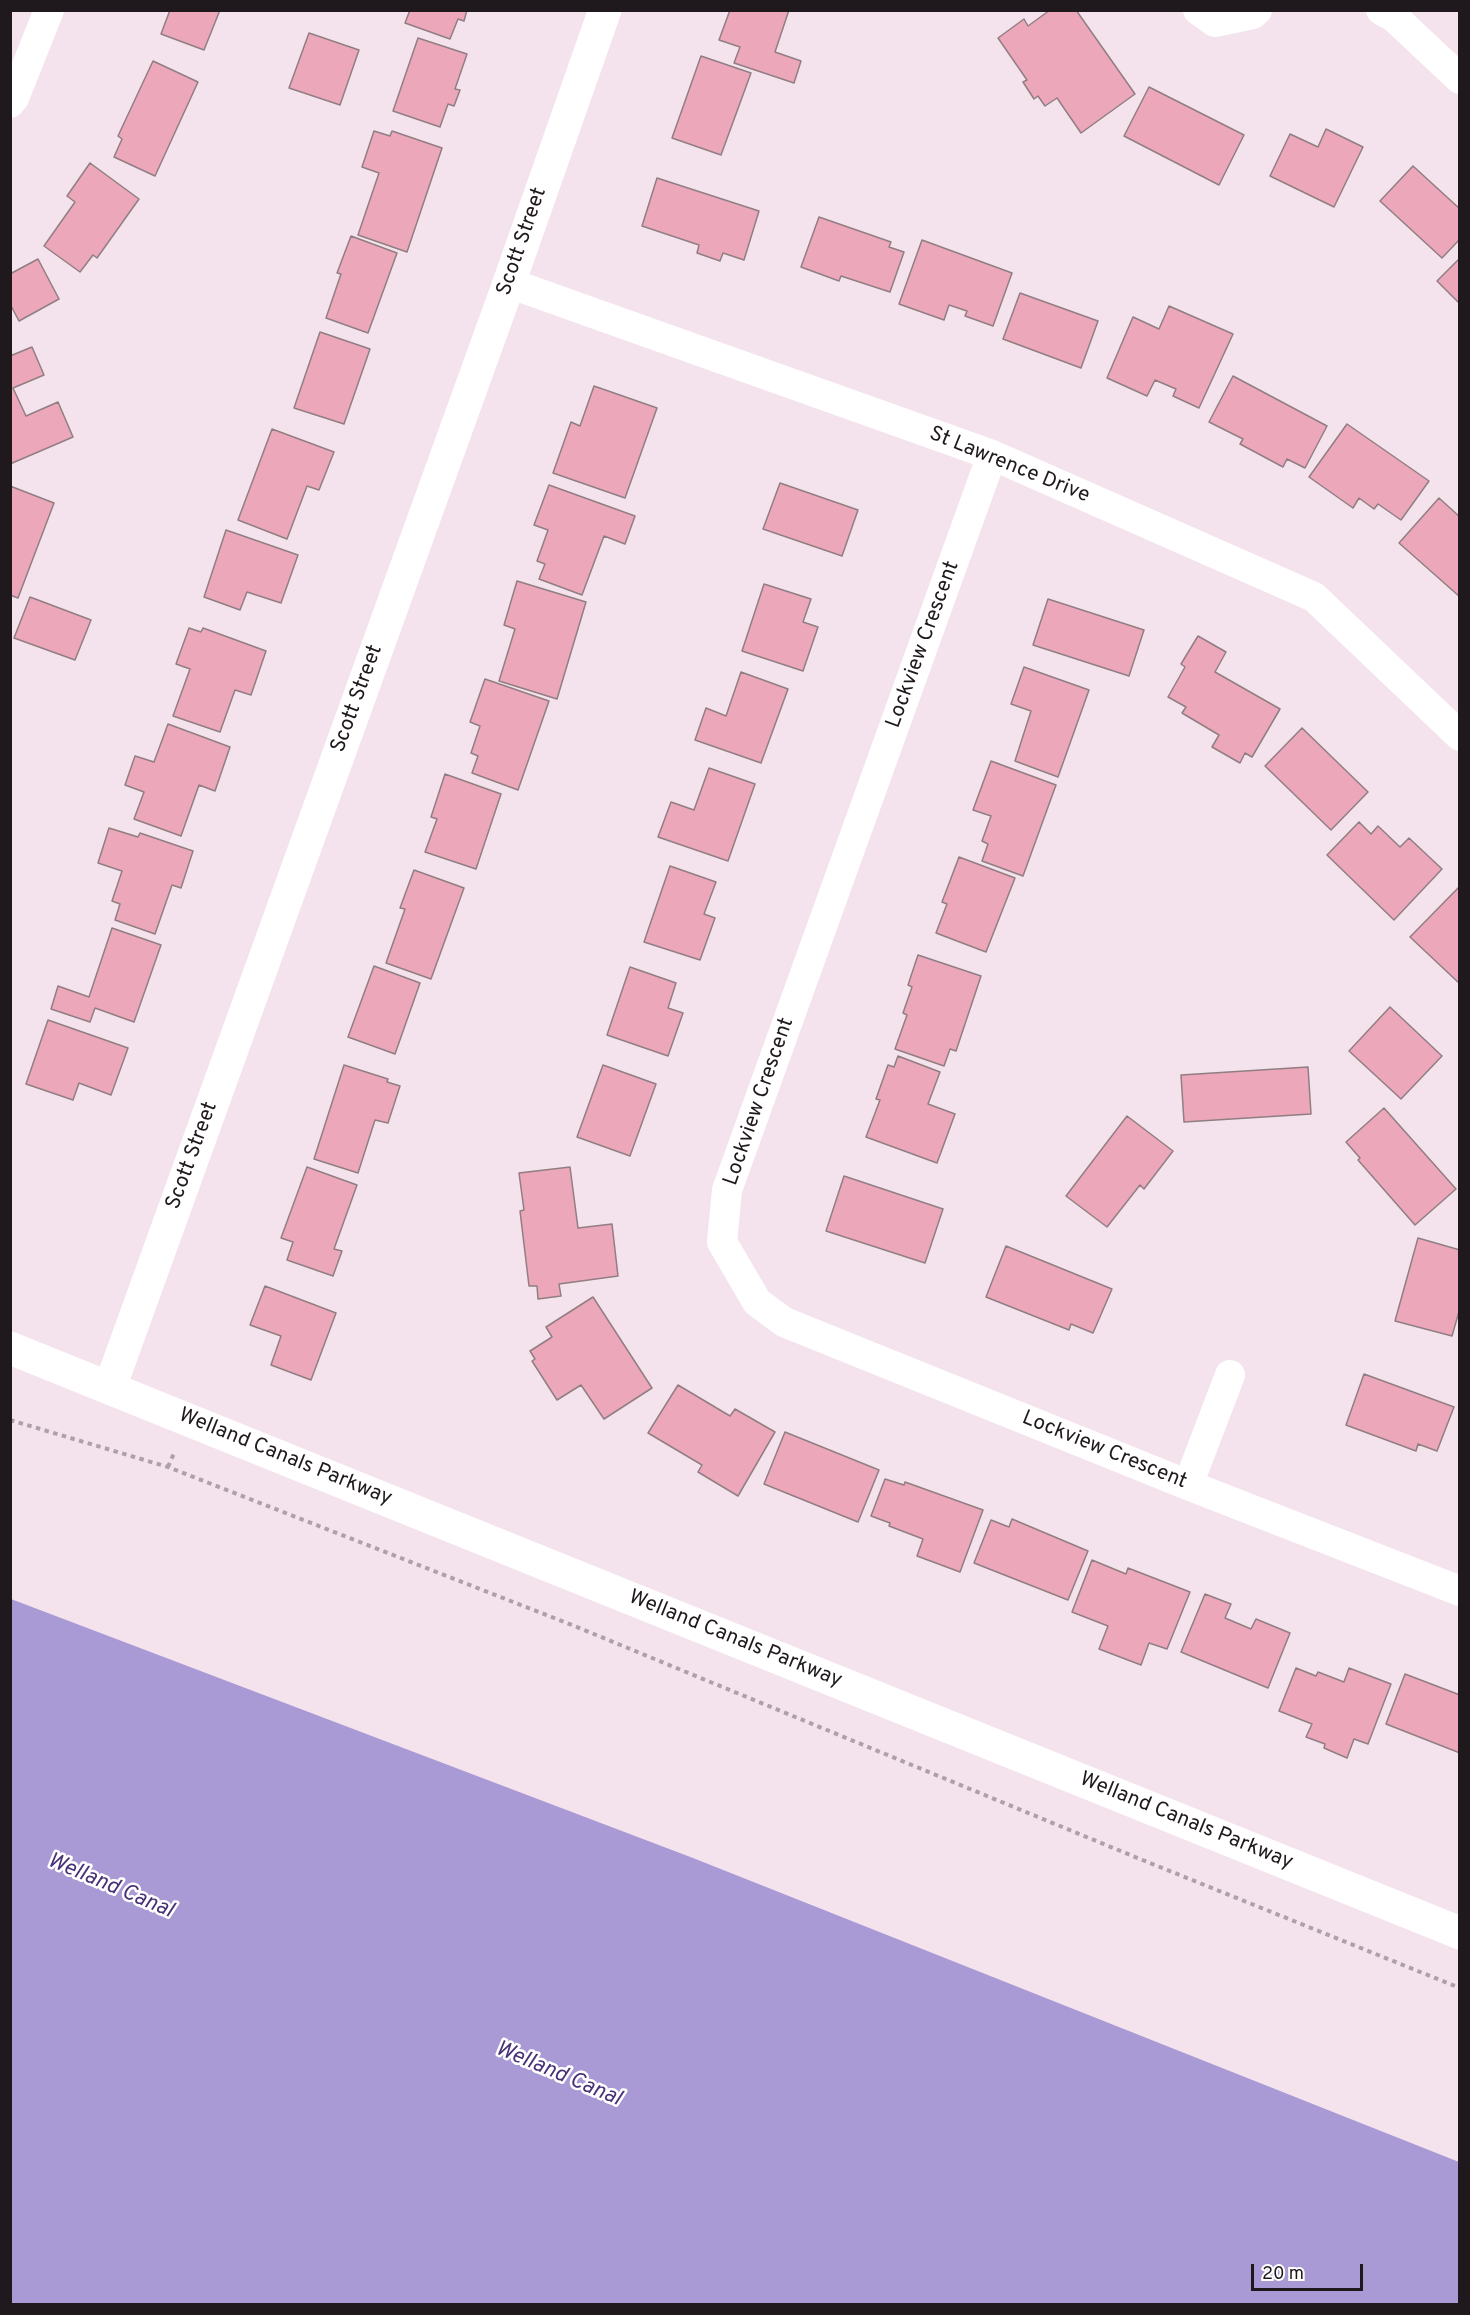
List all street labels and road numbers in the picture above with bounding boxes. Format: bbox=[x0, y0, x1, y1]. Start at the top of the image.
street label: Scott Street bbox=[493, 185, 553, 299]
street label: St Lawrence Drive bbox=[925, 422, 1093, 510]
street label: Lockview Crescent bbox=[882, 558, 966, 732]
street label: Scott Street bbox=[327, 642, 389, 756]
street label: Lockview Crescent bbox=[719, 1015, 801, 1189]
street label: Scott Street bbox=[162, 1099, 224, 1213]
street label: Welland Canals Parkway bbox=[175, 1404, 395, 1512]
street label: Lockview Crescent bbox=[1018, 1406, 1190, 1496]
street label: Welland Canals Parkway bbox=[625, 1586, 845, 1694]
street label: Welland Canals Parkway bbox=[1076, 1768, 1296, 1876]

